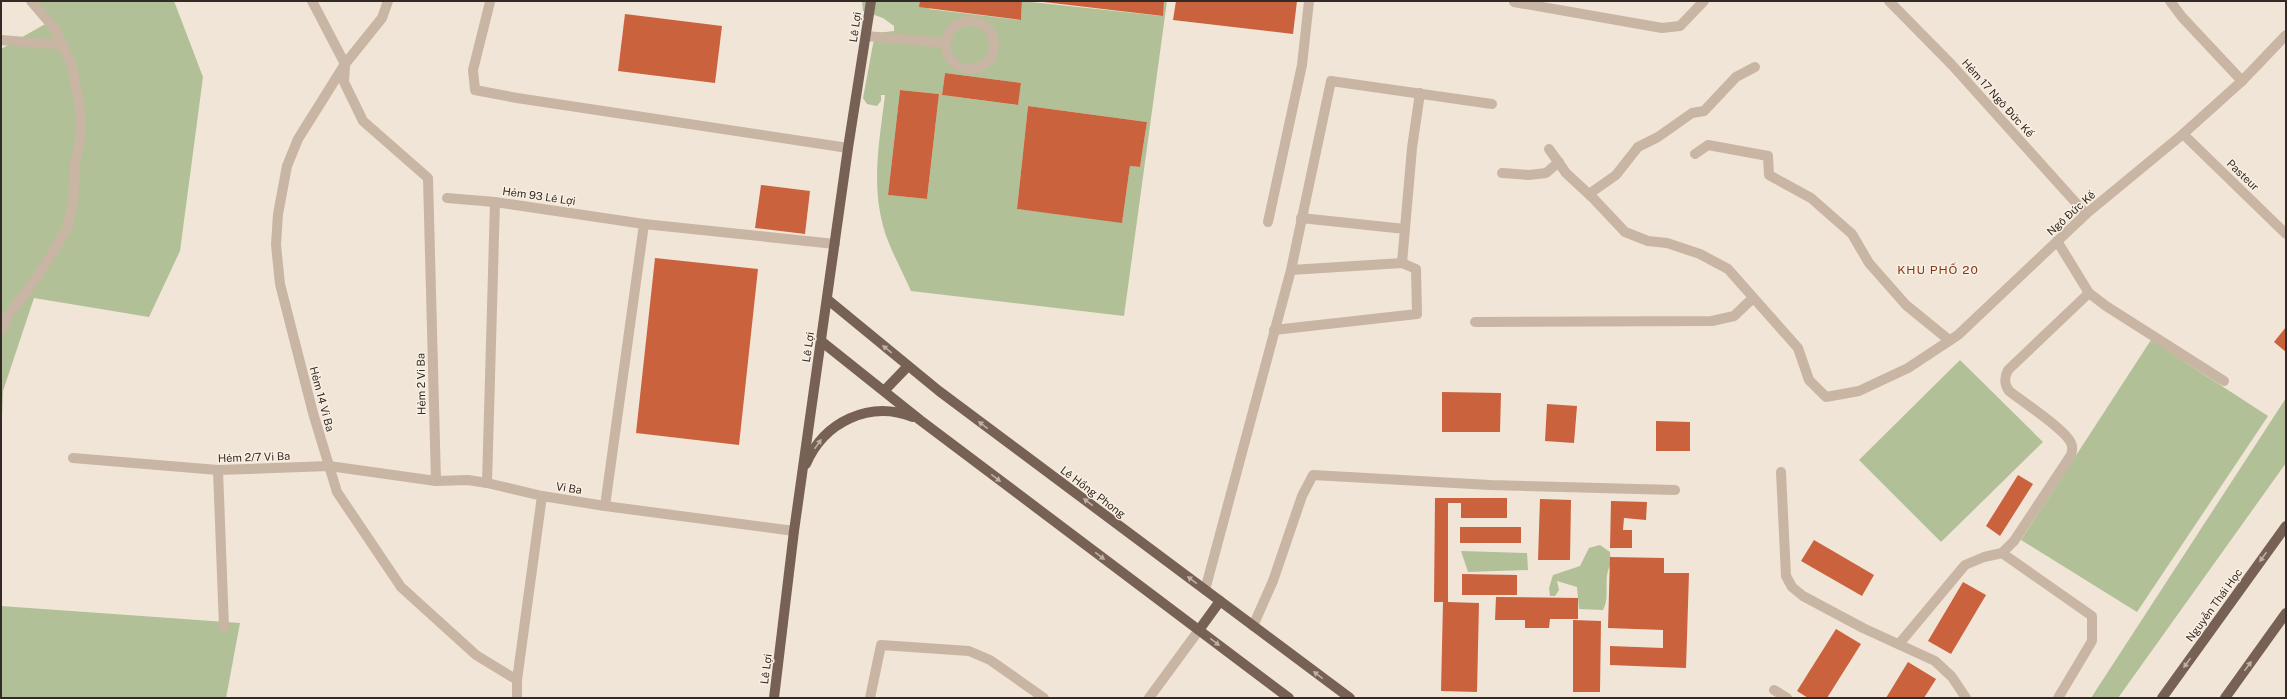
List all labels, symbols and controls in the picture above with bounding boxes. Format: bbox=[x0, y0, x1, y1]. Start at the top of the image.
street label: Lê Lợi bbox=[847, 11, 863, 43]
street label: Hẻm 17 Ngô Đức Kế bbox=[1960, 56, 2036, 140]
street label: Pasteur bbox=[2225, 157, 2261, 193]
street label: Hẻm 93 Lê Lợi bbox=[502, 185, 576, 207]
street label: Ngô Đức Kế bbox=[2045, 188, 2097, 238]
district label: KHU PHỐ 20 bbox=[1897, 262, 1979, 277]
street label: Lê Lợi bbox=[800, 331, 816, 363]
one-way arrow bbox=[882, 344, 893, 353]
street label: Hẻm 2 Vi Ba bbox=[414, 353, 428, 415]
street label: Hẻm 14 Vi Ba bbox=[308, 365, 336, 433]
one-way arrow bbox=[978, 420, 989, 429]
one-way arrow bbox=[814, 439, 822, 449]
street label: Hẻm 2/7 Vi Ba bbox=[218, 450, 290, 464]
street label: Lê Hồng Phong bbox=[1058, 464, 1128, 520]
one-way arrow bbox=[991, 473, 1001, 481]
street label: Vi Ba bbox=[555, 480, 583, 496]
one-way arrow bbox=[1082, 498, 1093, 507]
one-way arrow bbox=[1095, 551, 1105, 559]
one-way arrow bbox=[2259, 552, 2267, 563]
street label: Nguyễn Thái Học bbox=[2184, 566, 2244, 644]
one-way arrow bbox=[1186, 576, 1197, 584]
one-way arrow bbox=[1210, 638, 1220, 646]
street label: Lê Lợi bbox=[758, 653, 774, 685]
one-way arrow bbox=[2184, 658, 2192, 668]
one-way arrow bbox=[2244, 661, 2252, 672]
one-way arrow bbox=[1313, 670, 1324, 679]

